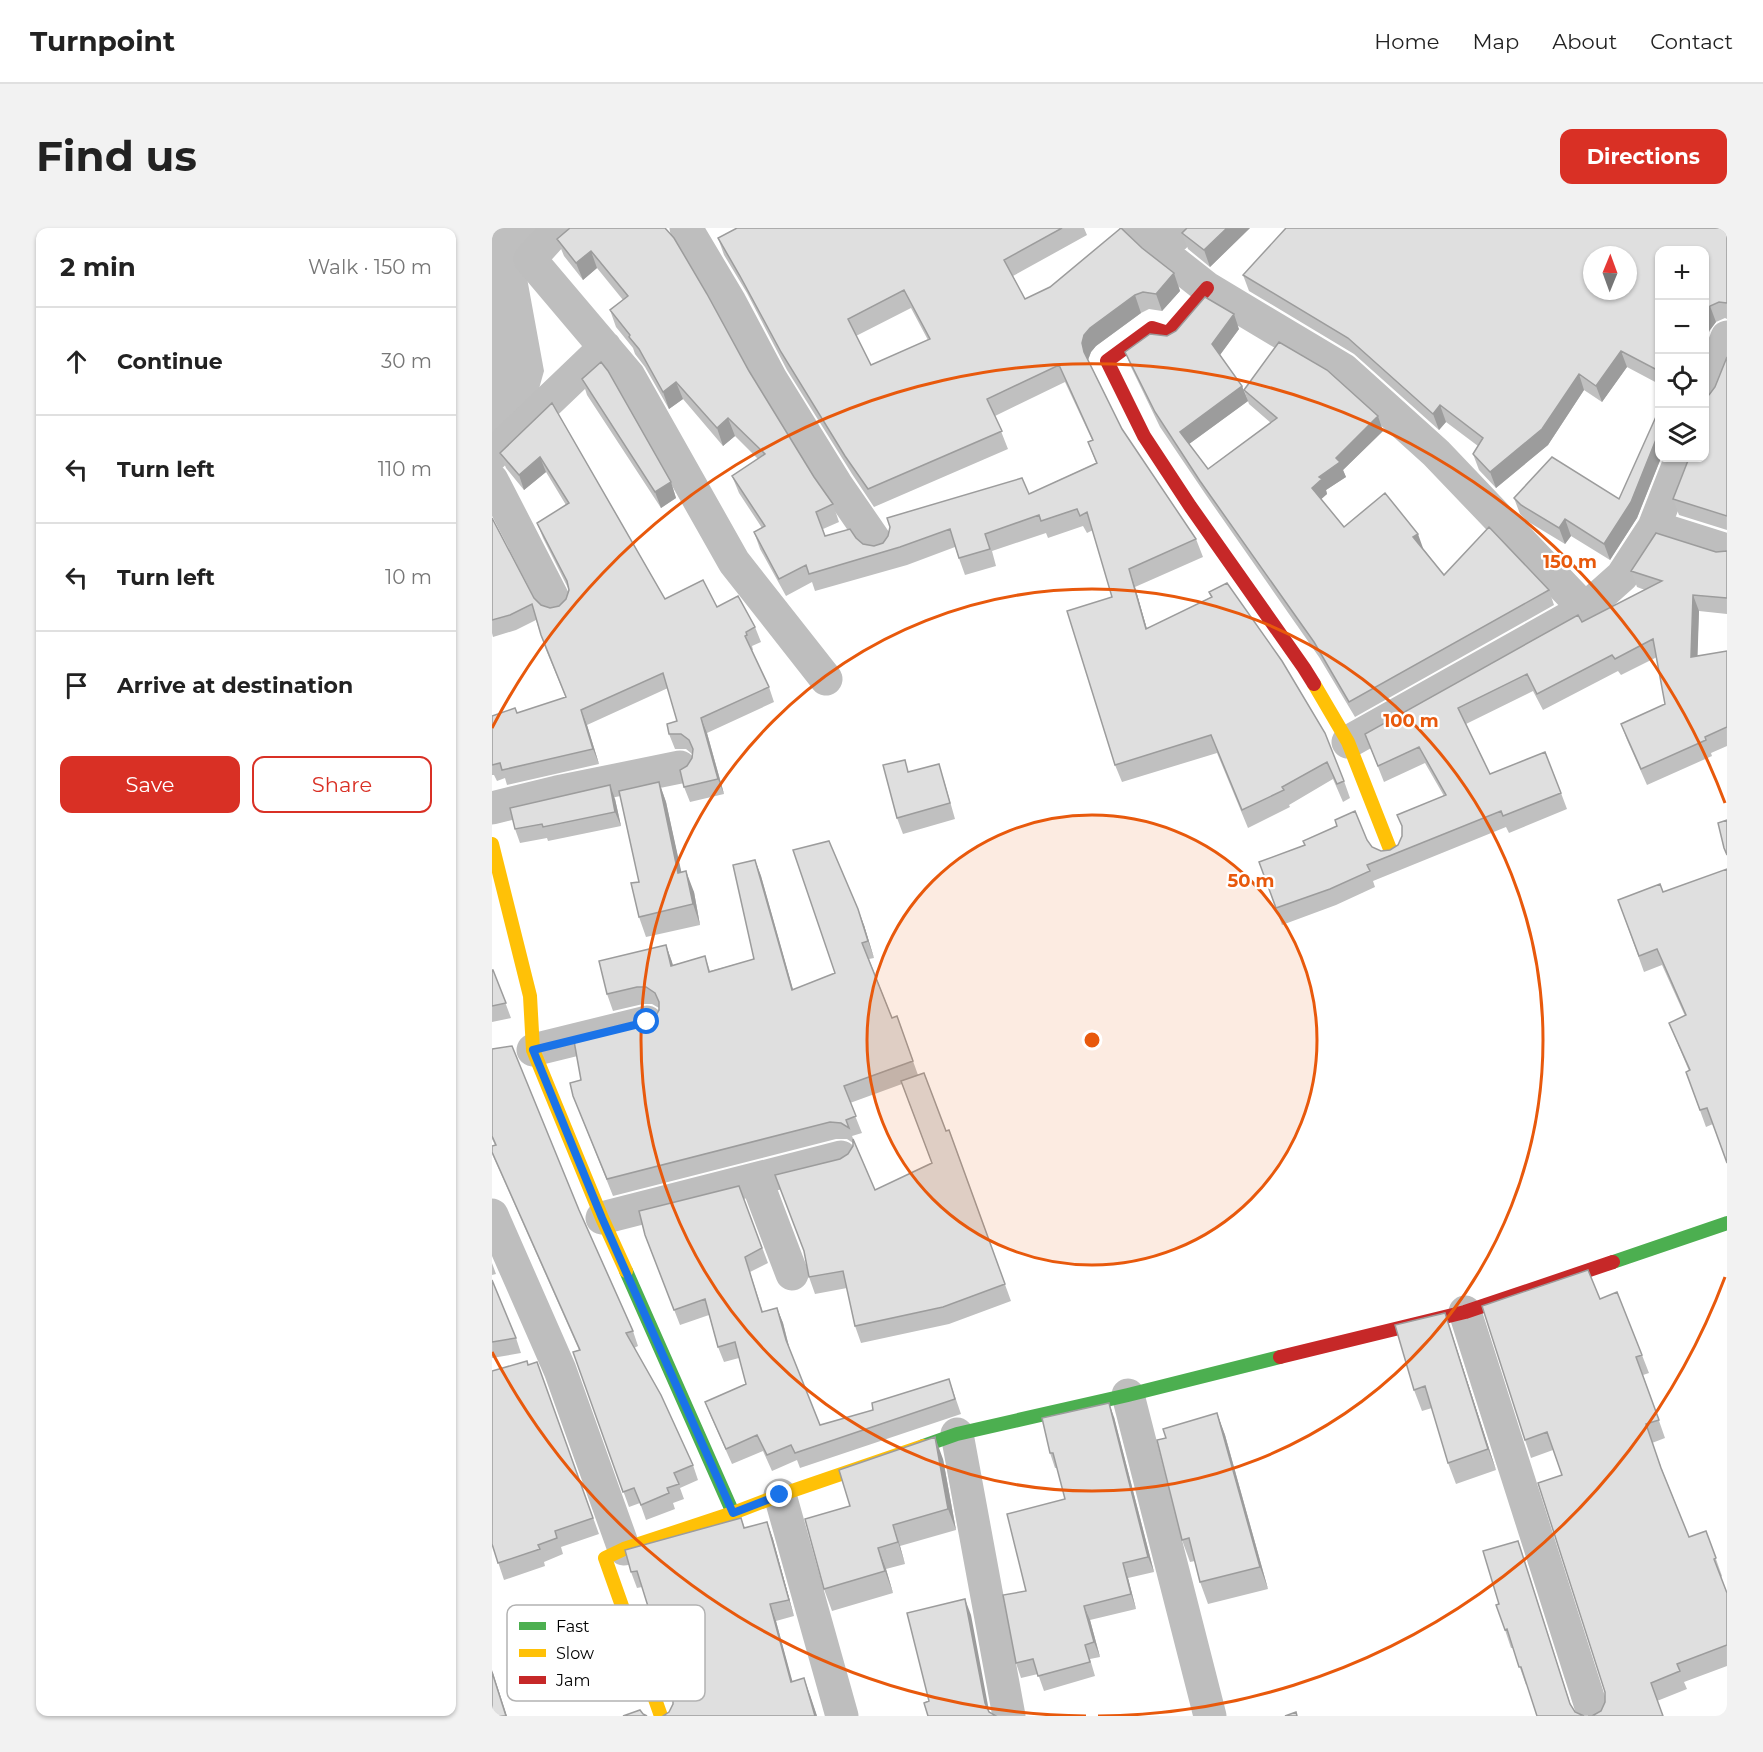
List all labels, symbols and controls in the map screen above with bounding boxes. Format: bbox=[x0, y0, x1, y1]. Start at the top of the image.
text: Turnpoint bbox=[30, 24, 175, 58]
text: Home bbox=[1374, 29, 1439, 54]
text: Map bbox=[1472, 29, 1519, 54]
text: About bbox=[1552, 29, 1617, 54]
text: Contact bbox=[1650, 29, 1733, 54]
button: Directions bbox=[1560, 129, 1727, 184]
text: Find us bbox=[36, 130, 197, 182]
north arrow bbox=[1583, 246, 1637, 300]
map controls bbox=[1655, 246, 1709, 462]
button: + bbox=[1655, 246, 1709, 300]
text: 2 min bbox=[60, 251, 136, 283]
text: Walk · 150 m bbox=[308, 255, 432, 279]
button: − bbox=[1655, 300, 1709, 354]
icon: ahead bbox=[60, 345, 93, 378]
text: Continue bbox=[117, 348, 223, 375]
text: 30 m bbox=[381, 349, 432, 373]
button: locate bbox=[1655, 354, 1709, 408]
button: layers bbox=[1655, 408, 1709, 462]
icon: left bbox=[60, 453, 93, 486]
text: Turn left bbox=[117, 456, 215, 483]
text: 110 m bbox=[378, 457, 432, 481]
text: 150 m bbox=[1543, 551, 1597, 573]
icon: left bbox=[60, 561, 93, 594]
text: Turn left bbox=[117, 564, 215, 591]
text: 10 m bbox=[385, 565, 432, 589]
icon: arrive bbox=[60, 669, 93, 702]
text: Arrive at destination bbox=[117, 672, 353, 699]
text: 100 m bbox=[1383, 710, 1439, 732]
button: Save bbox=[60, 756, 240, 813]
button: Share bbox=[252, 756, 432, 813]
text: 50 m bbox=[1228, 870, 1274, 892]
route start bbox=[633, 1008, 659, 1034]
centre of rings bbox=[1082, 1030, 1102, 1050]
route end bbox=[766, 1481, 792, 1507]
legend bbox=[507, 1605, 705, 1701]
text: Fast bbox=[556, 1617, 590, 1636]
text: Slow bbox=[556, 1644, 594, 1663]
text: Jam bbox=[555, 1671, 590, 1690]

